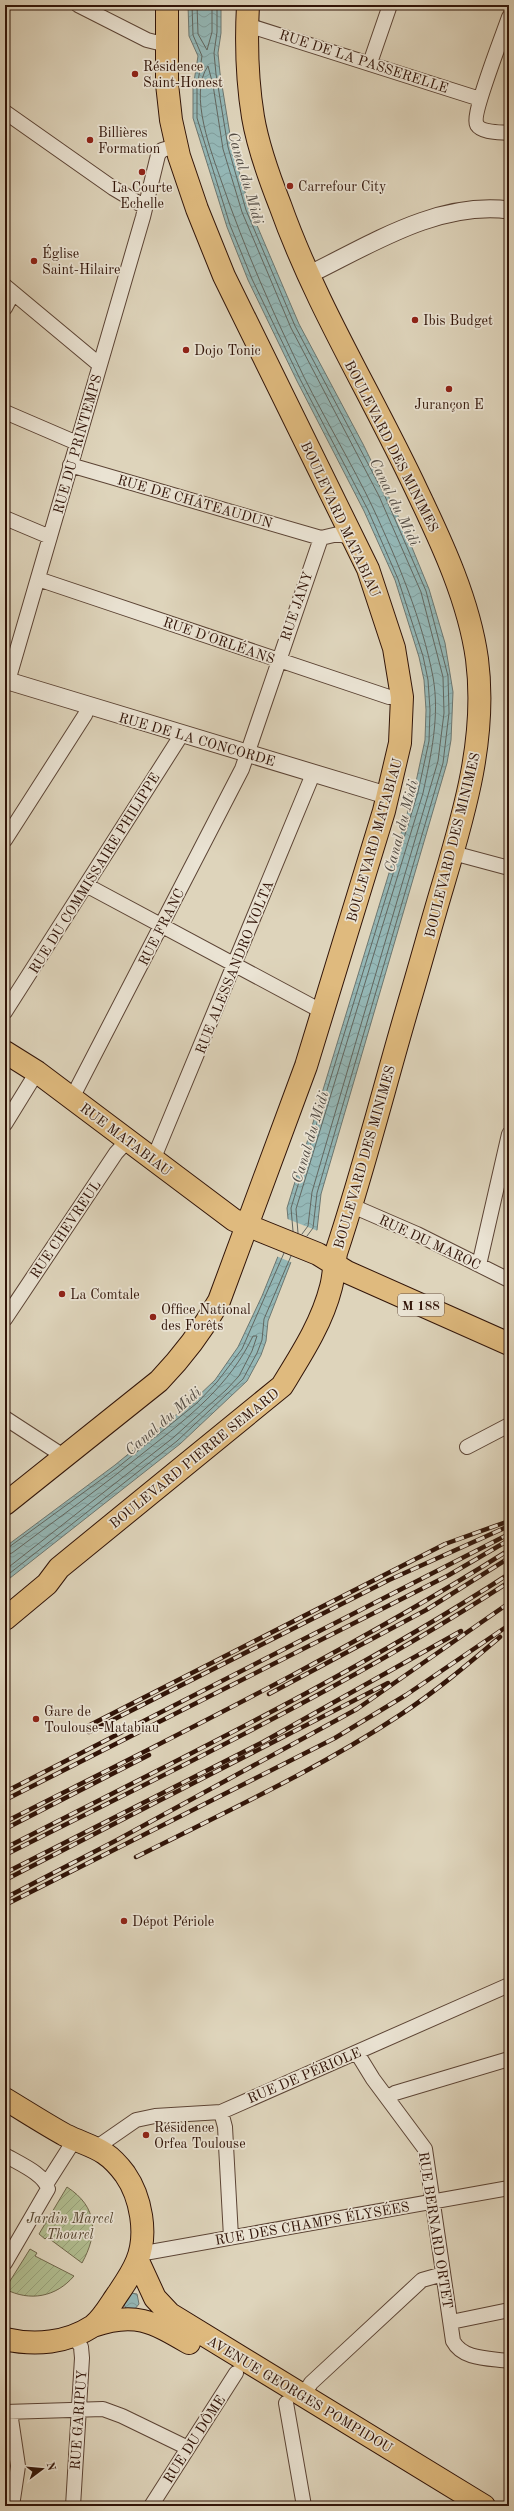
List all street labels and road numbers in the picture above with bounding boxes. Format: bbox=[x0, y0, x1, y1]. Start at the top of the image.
street label: RUE DE LA PASSERELLE bbox=[277, 28, 450, 96]
street label: BOULEVARD DES MINIMES bbox=[342, 359, 441, 534]
street label: RUE DU PRINTEMPS bbox=[51, 373, 105, 516]
street label: BOULEVARD MATABIAU bbox=[298, 440, 382, 599]
street label: RUE DE CHÂTEAUDUN bbox=[116, 470, 275, 531]
street label: RUE JANY bbox=[279, 570, 315, 643]
street label: RUE D'ORLÉANS bbox=[161, 612, 277, 667]
street label: RUE DE LA CONCORDE bbox=[117, 711, 277, 769]
street label: BOULEVARD DES MINIMES bbox=[423, 751, 483, 939]
street label: BOULEVARD MATABIAU bbox=[345, 757, 405, 924]
street label: RUE DU COMMISSAIRE PHILIPPE bbox=[27, 771, 163, 976]
street label: RUE ALESSANDRO VOLTA bbox=[194, 878, 276, 1056]
street label: RUE FRANC bbox=[137, 887, 187, 968]
street label: BOULEVARD DES MINIMES bbox=[332, 1064, 398, 1251]
street label: RUE MATABIAU bbox=[77, 1101, 174, 1179]
street label: RUE CHEVREUL bbox=[28, 1178, 104, 1281]
street label: RUE DU MAROC bbox=[376, 1213, 483, 1273]
road number: M 188 bbox=[398, 1294, 444, 1316]
street label: BOULEVARD PIERRE SEMARD bbox=[107, 1386, 282, 1531]
street label: RUE DE PÉRIOLE bbox=[244, 2043, 363, 2106]
street label: RUE BERNARD ORTET bbox=[416, 2151, 454, 2310]
street label: RUE DES CHAMPS ÉLYSÉES bbox=[213, 2197, 411, 2248]
street label: AVENUE GEORGES POMPIDOU bbox=[204, 2334, 395, 2456]
street label: RUE GARIPUY bbox=[69, 2370, 89, 2471]
street label: RUE DU DÔME bbox=[159, 2392, 228, 2486]

